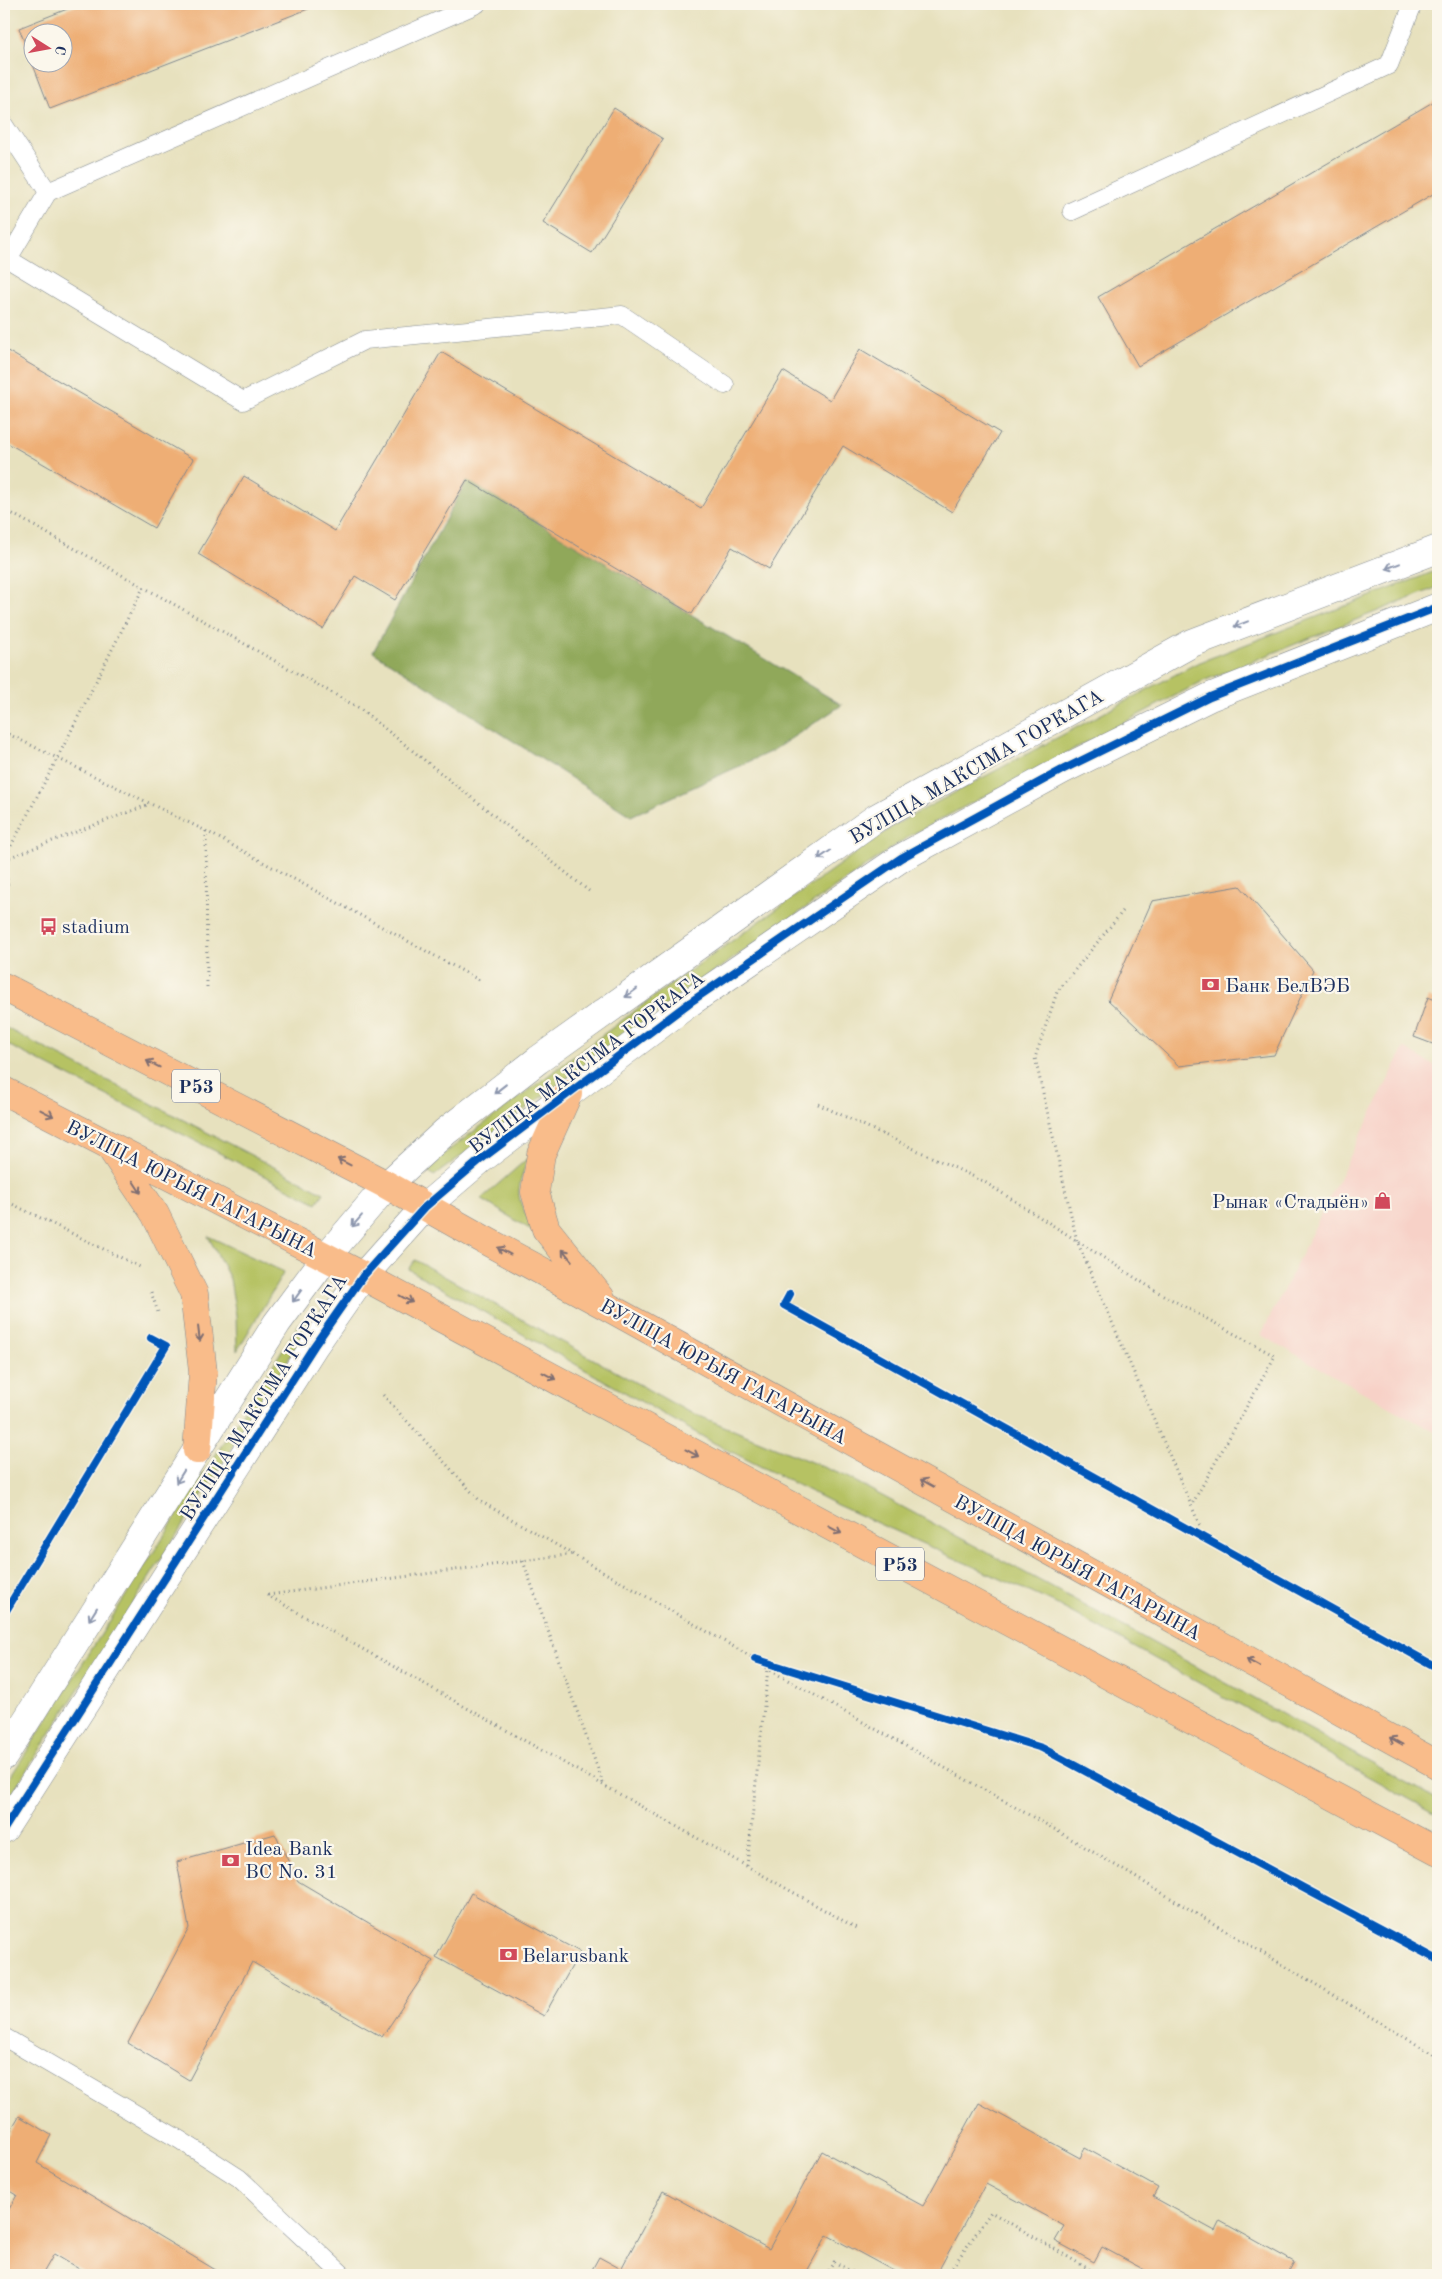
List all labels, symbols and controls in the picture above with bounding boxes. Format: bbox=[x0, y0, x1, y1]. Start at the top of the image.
north arrow bbox=[22, 22, 72, 72]
text: С bbox=[52, 44, 68, 56]
one-way arrow bbox=[1386, 562, 1401, 571]
one-way arrow bbox=[1234, 620, 1249, 629]
street label: ВУЛІЦА МАКСІМА ГОРКАГА bbox=[847, 687, 1107, 849]
one-way arrow bbox=[817, 850, 831, 860]
bus stop icon: stadium bbox=[38, 916, 58, 936]
place label: stadium bbox=[62, 918, 130, 938]
street label: ВУЛІЦА МАКСІМА ГОРКАГА bbox=[466, 969, 709, 1159]
bank icon: Банк БелВЭБ bbox=[1201, 975, 1221, 995]
place label: Банк БелВЭБ bbox=[1225, 977, 1350, 997]
one-way arrow bbox=[624, 988, 638, 998]
one-way arrow bbox=[146, 1059, 161, 1068]
road number: Р53 bbox=[172, 1070, 220, 1102]
one-way arrow bbox=[494, 1084, 507, 1095]
one-way arrow bbox=[39, 1109, 54, 1118]
street label: ВУЛІЦА ЮРЫЯ ГАГАРЫНА bbox=[62, 1118, 320, 1262]
one-way arrow bbox=[337, 1157, 352, 1166]
one-way arrow bbox=[132, 1179, 142, 1193]
shop icon: Рынак «Стадыён» bbox=[1373, 1191, 1393, 1211]
place label: Рынак «Стадыён» bbox=[1212, 1193, 1369, 1213]
one-way arrow bbox=[351, 1214, 362, 1227]
one-way arrow bbox=[497, 1245, 511, 1255]
one-way arrow bbox=[561, 1249, 572, 1262]
street label: ВУЛІЦА МАКСІМА ГОРКАГА bbox=[178, 1271, 352, 1525]
one-way arrow bbox=[292, 1289, 302, 1303]
one-way arrow bbox=[398, 1295, 412, 1305]
street label: ВУЛІЦА ЮРЫЯ ГАГАРЫНА bbox=[596, 1296, 850, 1449]
one-way arrow bbox=[194, 1326, 204, 1342]
one-way arrow bbox=[541, 1371, 556, 1381]
one-way arrow bbox=[684, 1449, 699, 1458]
one-way arrow bbox=[175, 1469, 185, 1483]
one-way arrow bbox=[920, 1478, 934, 1488]
street label: ВУЛІЦА ЮРЫЯ ГАГАРЫНА bbox=[950, 1492, 1204, 1645]
one-way arrow bbox=[828, 1525, 842, 1535]
road number: Р53 bbox=[876, 1548, 924, 1580]
one-way arrow bbox=[88, 1607, 99, 1621]
one-way arrow bbox=[1246, 1658, 1261, 1667]
one-way arrow bbox=[1388, 1736, 1403, 1746]
place label: Idea Bank BC No. 31 bbox=[245, 1840, 338, 1883]
bank icon: Idea Bank BC No. 31 bbox=[221, 1850, 241, 1870]
bank icon: Belarusbank bbox=[498, 1945, 518, 1965]
place label: Belarusbank bbox=[522, 1947, 629, 1967]

